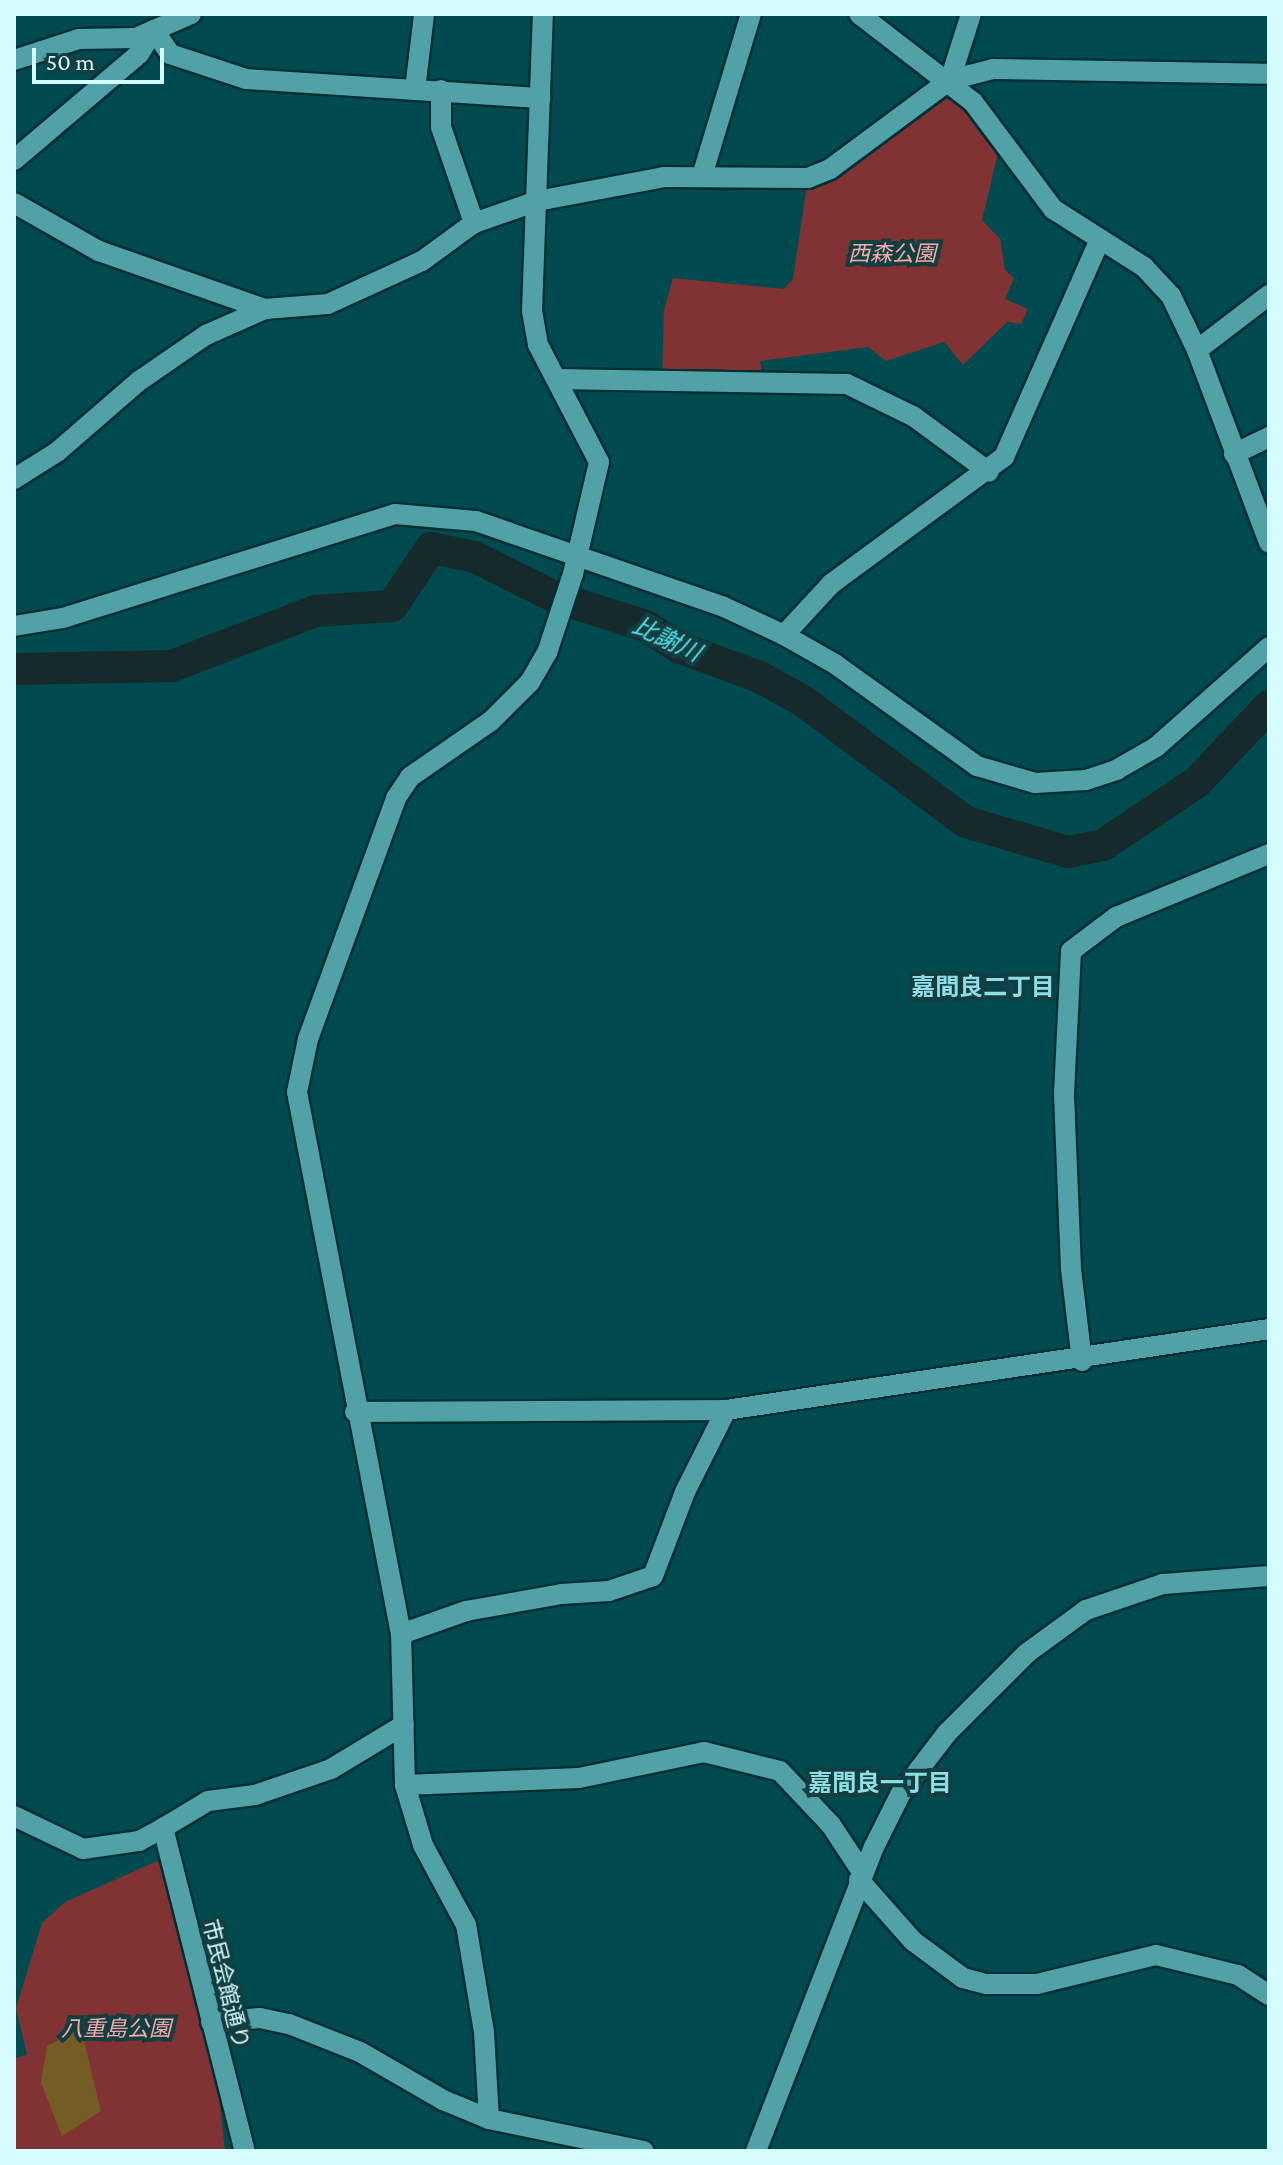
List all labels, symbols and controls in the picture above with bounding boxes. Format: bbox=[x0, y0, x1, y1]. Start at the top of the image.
scale bar bbox=[36, 32, 168, 82]
text: 50 m bbox=[46, 48, 95, 75]
park label: 西森公園 bbox=[848, 241, 936, 267]
water label: 比謝川 bbox=[628, 611, 706, 667]
district label: 嘉間良二丁目 bbox=[911, 973, 1055, 1001]
district label: 嘉間良一丁目 bbox=[808, 1769, 952, 1797]
street label: 市民会館通り bbox=[197, 1917, 255, 2051]
park label: 八重島公園 bbox=[61, 2016, 171, 2042]

